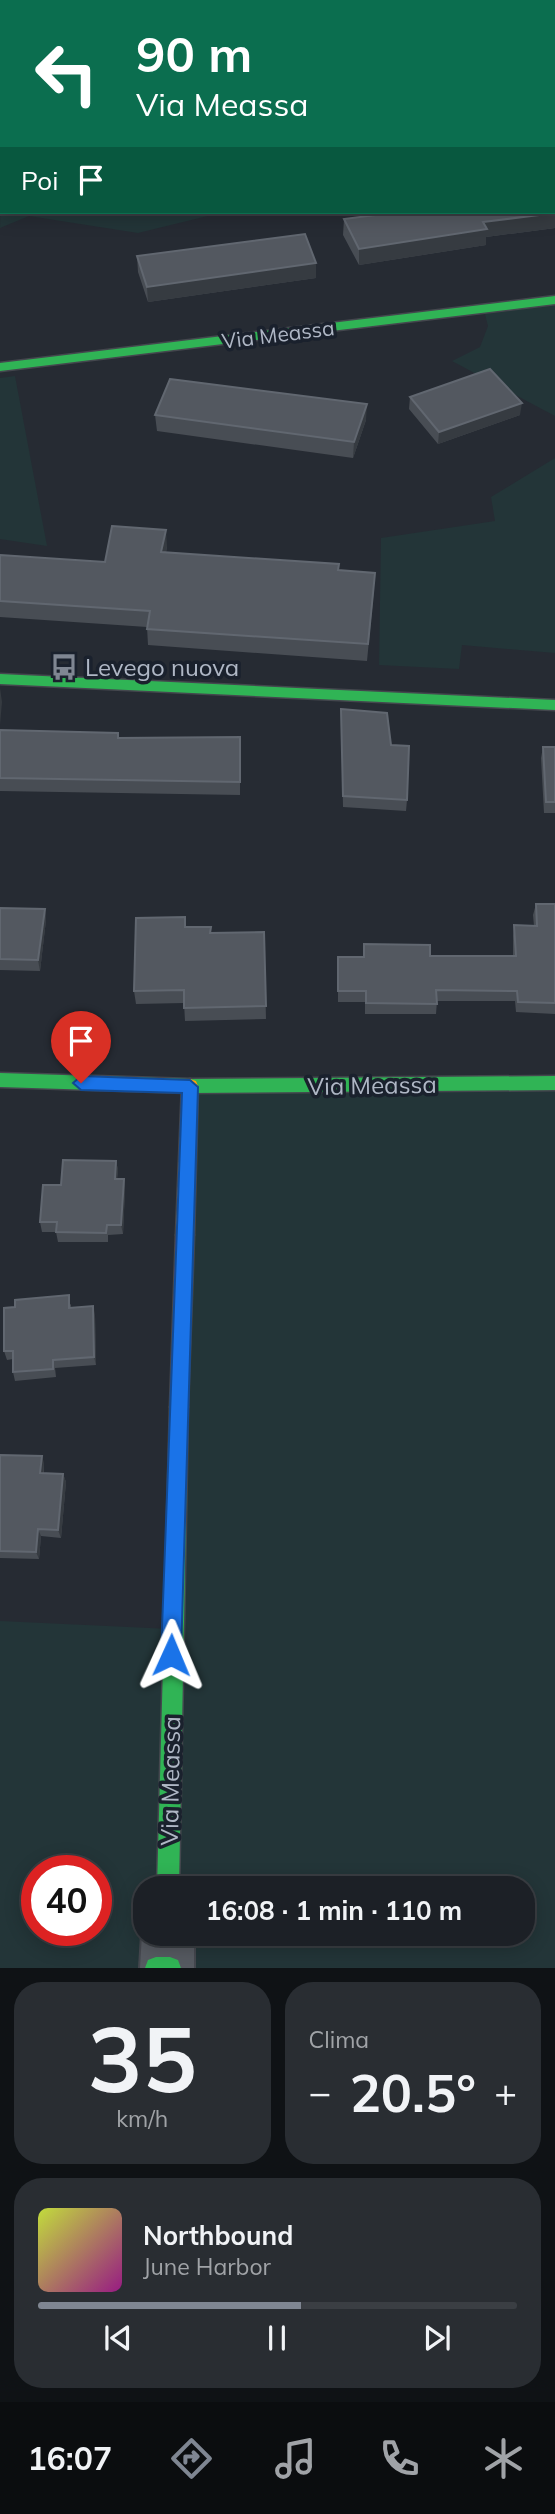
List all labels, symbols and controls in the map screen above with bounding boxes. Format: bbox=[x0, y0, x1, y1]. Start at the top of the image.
text: 90 m bbox=[136, 23, 252, 84]
icon: left bbox=[21, 28, 112, 119]
text: Via Meassa bbox=[136, 84, 309, 124]
icon: arrive bbox=[72, 161, 110, 199]
text: Poi bbox=[21, 164, 58, 197]
street label: Via Meassa bbox=[220, 314, 336, 354]
bus stop icon: Levego nuova bbox=[49, 652, 79, 682]
place label: Levego nuova bbox=[85, 652, 239, 682]
pin bbox=[51, 1011, 111, 1083]
icon: arrive bbox=[62, 1022, 100, 1060]
street label: Via Meassa bbox=[307, 1069, 437, 1101]
position arrow bbox=[134, 1618, 208, 1692]
street label: Via Meassa bbox=[154, 1716, 186, 1846]
speed limit sign: 40 bbox=[21, 1855, 112, 1946]
text: 16:08 · 1 min · 110 m bbox=[206, 1894, 462, 1927]
text: 35 bbox=[88, 2001, 197, 2115]
text: Clima bbox=[309, 2025, 369, 2054]
text: 20.5° bbox=[350, 2060, 476, 2125]
text: − bbox=[309, 2068, 331, 2116]
text: + bbox=[494, 2068, 517, 2116]
text: km/h bbox=[116, 2104, 168, 2133]
text: Northbound bbox=[143, 2219, 293, 2252]
text: June Harbor bbox=[143, 2252, 271, 2281]
icon: previous bbox=[99, 2319, 137, 2357]
icon: pause bbox=[258, 2319, 296, 2357]
icon: next bbox=[418, 2319, 456, 2357]
icon: directions bbox=[167, 2434, 216, 2483]
icon: music bbox=[271, 2434, 320, 2483]
icon: phone bbox=[375, 2434, 424, 2483]
icon: climate bbox=[479, 2434, 528, 2483]
text: 16:07 bbox=[27, 2438, 112, 2478]

